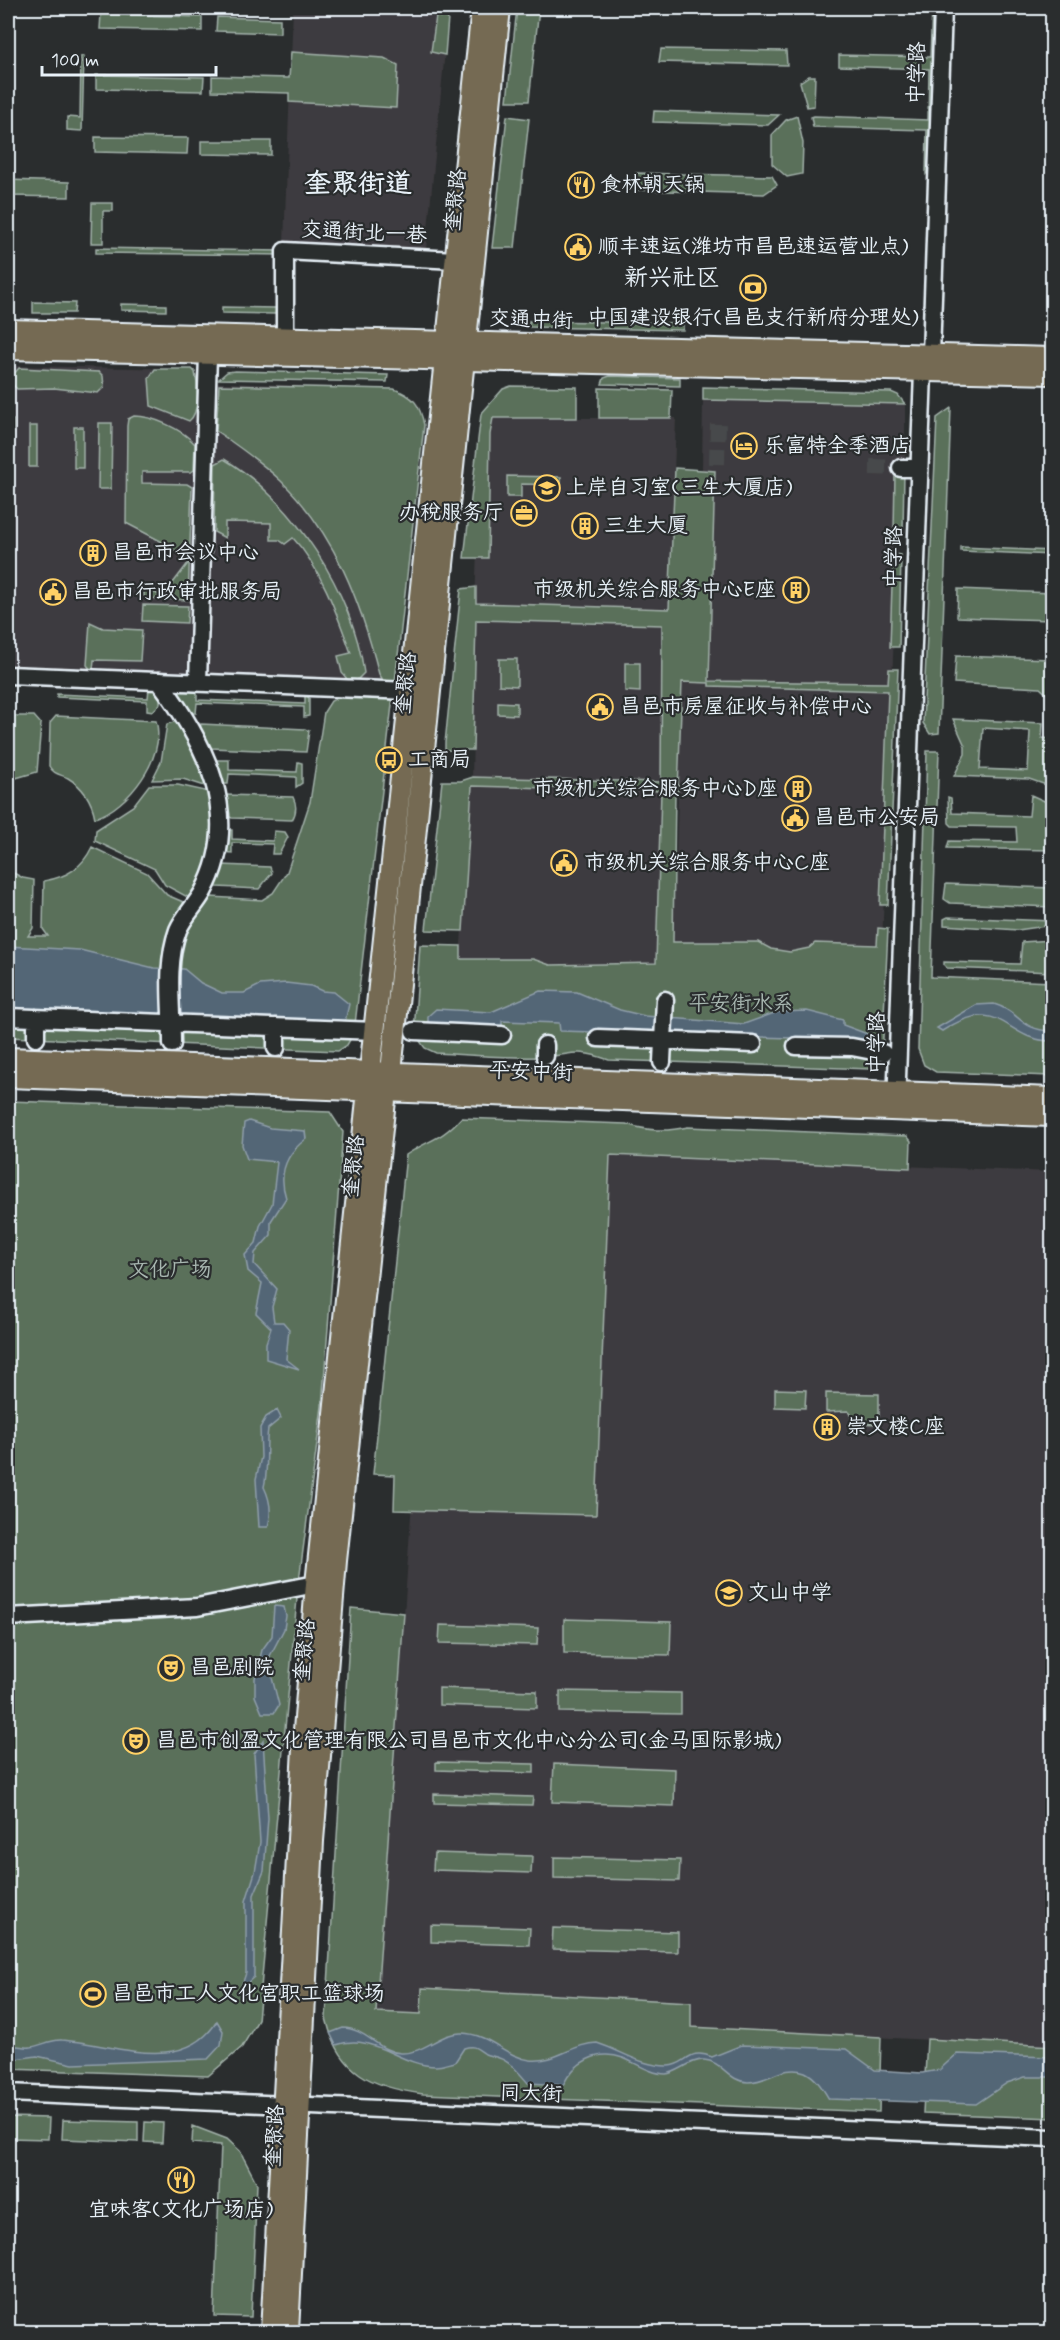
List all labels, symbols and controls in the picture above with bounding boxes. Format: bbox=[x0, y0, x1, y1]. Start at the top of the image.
scale bar bbox=[42, 39, 216, 77]
street label: 中学路 bbox=[902, 41, 932, 105]
text: 100 m bbox=[51, 49, 99, 73]
district label: 奎聚街道 bbox=[304, 167, 412, 202]
street label: 奎聚路 bbox=[439, 167, 473, 233]
restaurant icon: 食林朝天锅 bbox=[566, 170, 596, 200]
place label: 食林朝天锅 bbox=[600, 171, 705, 199]
street label: 交通街北一巷 bbox=[300, 216, 428, 250]
public building icon: 顺丰速运(潍坊市昌邑速运营业点) bbox=[563, 232, 593, 262]
place label: 顺丰速运(潍坊市昌邑速运营业点) bbox=[598, 233, 909, 261]
district label: 新兴社区 bbox=[624, 263, 720, 294]
bank icon: 中国建设银行(昌邑支行新府分理处) bbox=[738, 273, 768, 303]
place label: 中国建设银行(昌邑支行新府分理处) bbox=[587, 304, 919, 332]
street label: 交通中街 bbox=[489, 305, 573, 335]
hotel icon: 乐富特全季酒店 bbox=[729, 431, 759, 461]
place label: 乐富特全季酒店 bbox=[764, 432, 911, 460]
school or university icon: 上岸自习室(三生大厦店) bbox=[532, 473, 562, 503]
place label: 上岸自习室(三生大厦店) bbox=[566, 474, 793, 502]
office icon: 办税服务厅 bbox=[509, 498, 539, 528]
place label: 办税服务厅 bbox=[399, 499, 504, 527]
building icon: 三生大厦 bbox=[570, 511, 600, 541]
place label: 三生大厦 bbox=[604, 512, 688, 540]
street label: 中学路 bbox=[879, 525, 909, 589]
building icon: 昌邑市会议中心 bbox=[78, 538, 108, 568]
place label: 昌邑市会议中心 bbox=[112, 539, 259, 567]
building icon: 市级机关综合服务中心E座 bbox=[781, 575, 811, 605]
place label: 市级机关综合服务中心E座 bbox=[533, 576, 776, 604]
public building icon: 昌邑市行政审批服务局 bbox=[38, 577, 68, 607]
place label: 昌邑市行政审批服务局 bbox=[72, 578, 282, 606]
street label: 奎聚路 bbox=[389, 650, 423, 716]
public building icon: 昌邑市房屋征收与补偿中心 bbox=[585, 692, 615, 722]
place label: 昌邑市房屋征收与补偿中心 bbox=[620, 693, 872, 721]
bus stop icon: 工商局 bbox=[374, 745, 404, 775]
place label: 工商局 bbox=[408, 746, 471, 774]
building icon: 市级机关综合服务中心D座 bbox=[783, 774, 813, 804]
place label: 市级机关综合服务中心D座 bbox=[533, 775, 778, 803]
public building icon: 昌邑市公安局 bbox=[780, 803, 810, 833]
place label: 昌邑市公安局 bbox=[814, 804, 940, 832]
public building icon: 市级机关综合服务中心C座 bbox=[549, 848, 579, 878]
place label: 市级机关综合服务中心C座 bbox=[584, 849, 830, 877]
park label: 平安街水系 bbox=[689, 990, 794, 1018]
street label: 中学路 bbox=[862, 1011, 892, 1075]
street label: 平安中街 bbox=[489, 1057, 573, 1087]
street label: 奎聚路 bbox=[337, 1133, 371, 1199]
park label: 文化广场 bbox=[128, 1256, 212, 1284]
building icon: 崇文楼C座 bbox=[812, 1412, 842, 1442]
place label: 崇文楼C座 bbox=[846, 1413, 945, 1441]
school or university icon: 文山中学 bbox=[714, 1578, 744, 1608]
place label: 文山中学 bbox=[748, 1579, 832, 1607]
street label: 奎聚路 bbox=[288, 1617, 322, 1683]
theatre icon: 昌邑剧院 bbox=[156, 1653, 186, 1683]
place label: 昌邑剧院 bbox=[190, 1654, 274, 1682]
theatre icon: 昌邑市创盈文化管理有限公司昌邑市文化中心分公司(金马国际影城) bbox=[121, 1726, 151, 1756]
place label: 昌邑市创盈文化管理有限公司昌邑市文化中心分公司(金马国际影城) bbox=[156, 1727, 782, 1755]
sports icon: 昌邑市工人文化宫职工篮球场 bbox=[78, 1979, 108, 2009]
place label: 昌邑市工人文化宫职工篮球场 bbox=[112, 1980, 385, 2008]
street label: 同大街 bbox=[499, 2079, 563, 2109]
street label: 奎聚路 bbox=[259, 2104, 291, 2168]
restaurant icon: 宜味客(文化广场店) bbox=[166, 2165, 196, 2195]
place label: 宜味客(文化广场店) bbox=[89, 2196, 274, 2224]

